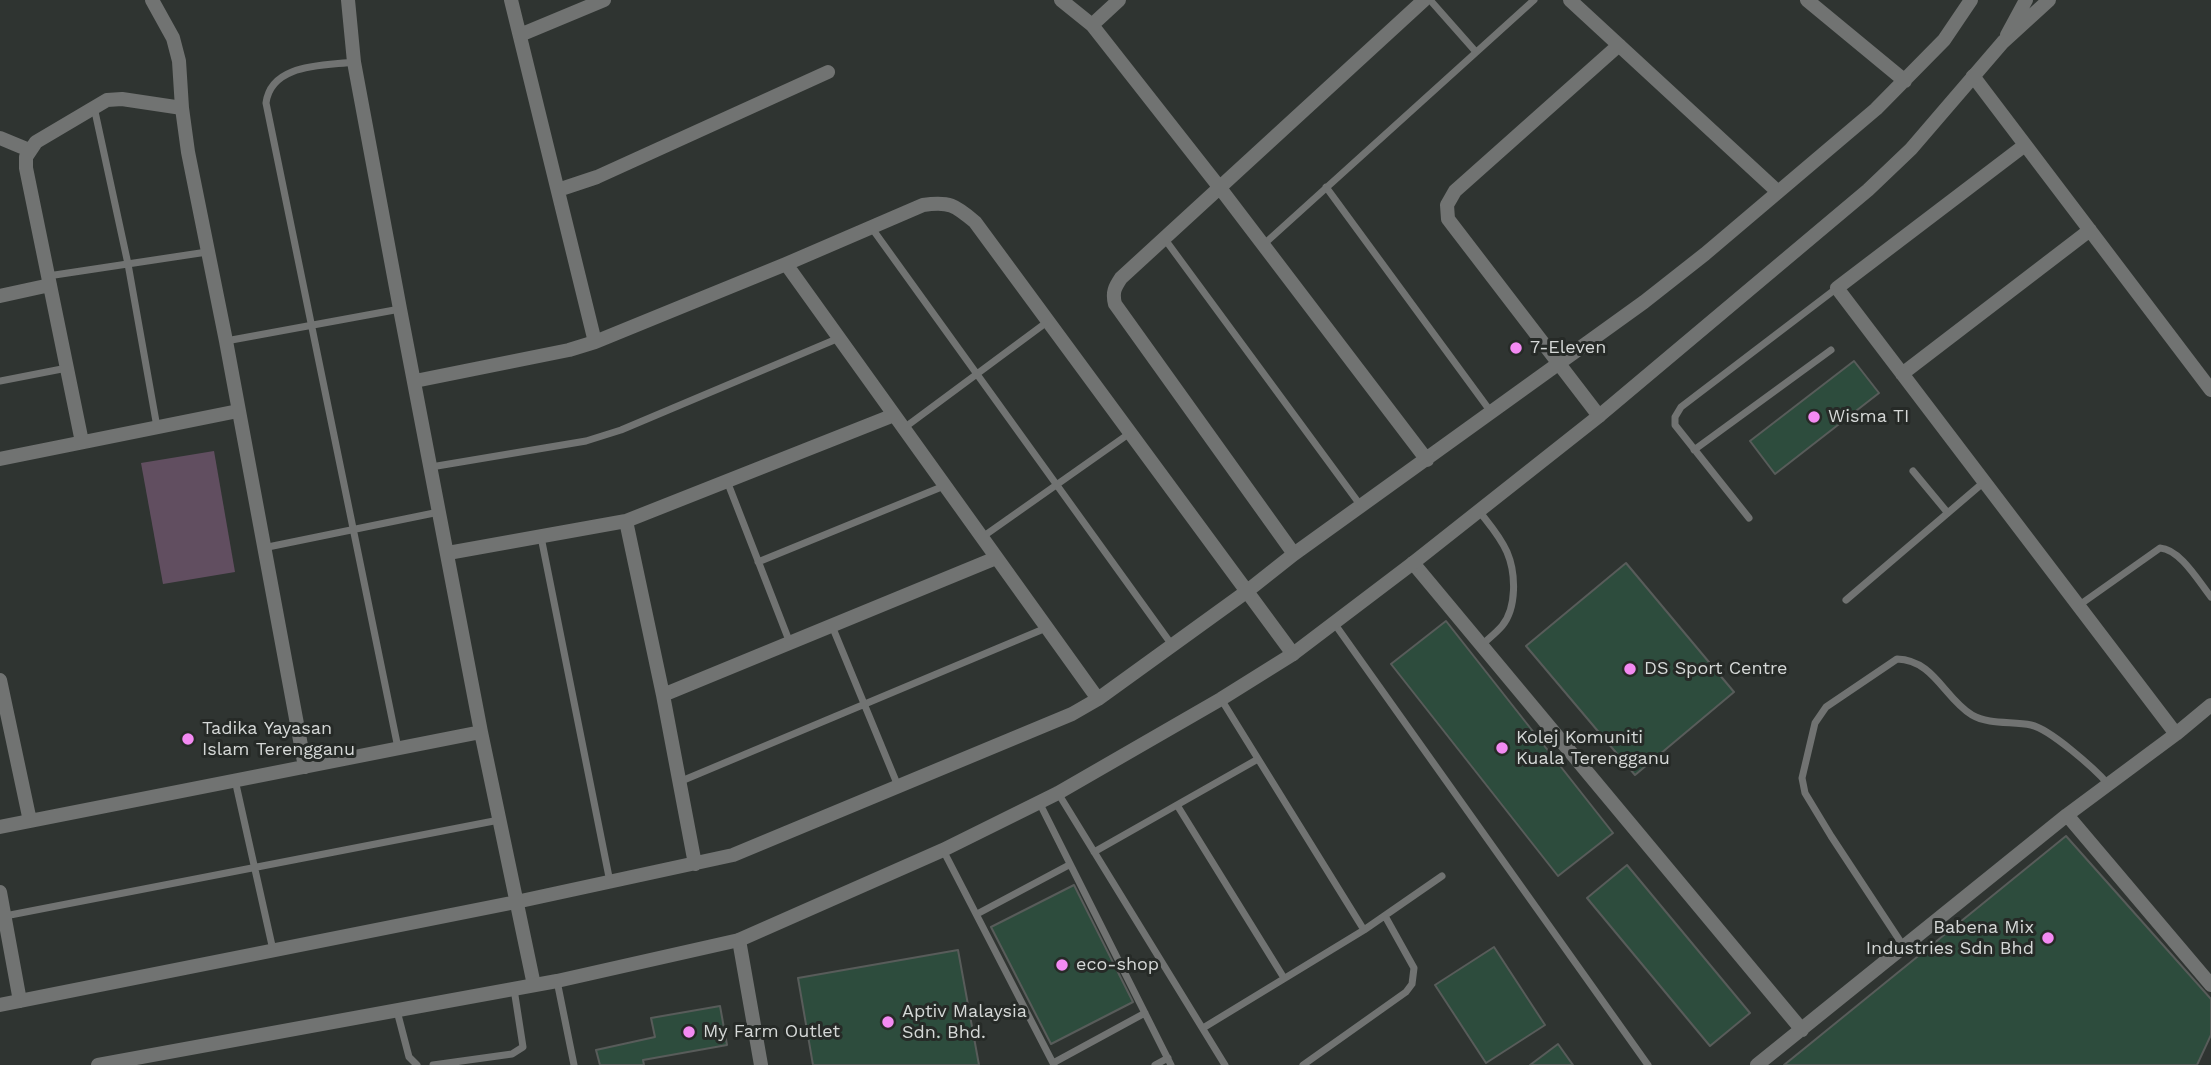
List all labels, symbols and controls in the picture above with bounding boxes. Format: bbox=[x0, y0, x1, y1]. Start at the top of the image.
place label: 7-Eleven bbox=[1530, 337, 1606, 359]
marker: 7-Eleven bbox=[1508, 340, 1524, 356]
place label: Wisma TI bbox=[1828, 406, 1909, 428]
marker: Wisma TI bbox=[1806, 409, 1822, 425]
place label: DS Sport Centre bbox=[1644, 658, 1787, 680]
marker: DS Sport Centre bbox=[1622, 661, 1638, 677]
place label: Tadika Yayasan Islam Terengganu bbox=[202, 718, 355, 760]
place label: Kolej Komuniti Kuala Terengganu bbox=[1516, 727, 1670, 770]
marker: Tadika Yayasan Islam Terengganu bbox=[180, 731, 196, 747]
marker: Kolej Komuniti Kuala Terengganu bbox=[1494, 740, 1510, 756]
place label: Babena Mix Industries Sdn Bhd bbox=[1866, 917, 2034, 960]
marker: Babena Mix Industries Sdn Bhd bbox=[2040, 930, 2056, 946]
place label: eco-shop bbox=[1076, 954, 1159, 976]
marker: eco-shop bbox=[1054, 957, 1070, 973]
place label: Aptiv Malaysia Sdn. Bhd. bbox=[902, 1001, 1027, 1044]
marker: Aptiv Malaysia Sdn. Bhd. bbox=[880, 1014, 896, 1030]
place label: My Farm Outlet bbox=[703, 1021, 840, 1043]
marker: My Farm Outlet bbox=[681, 1024, 697, 1040]

